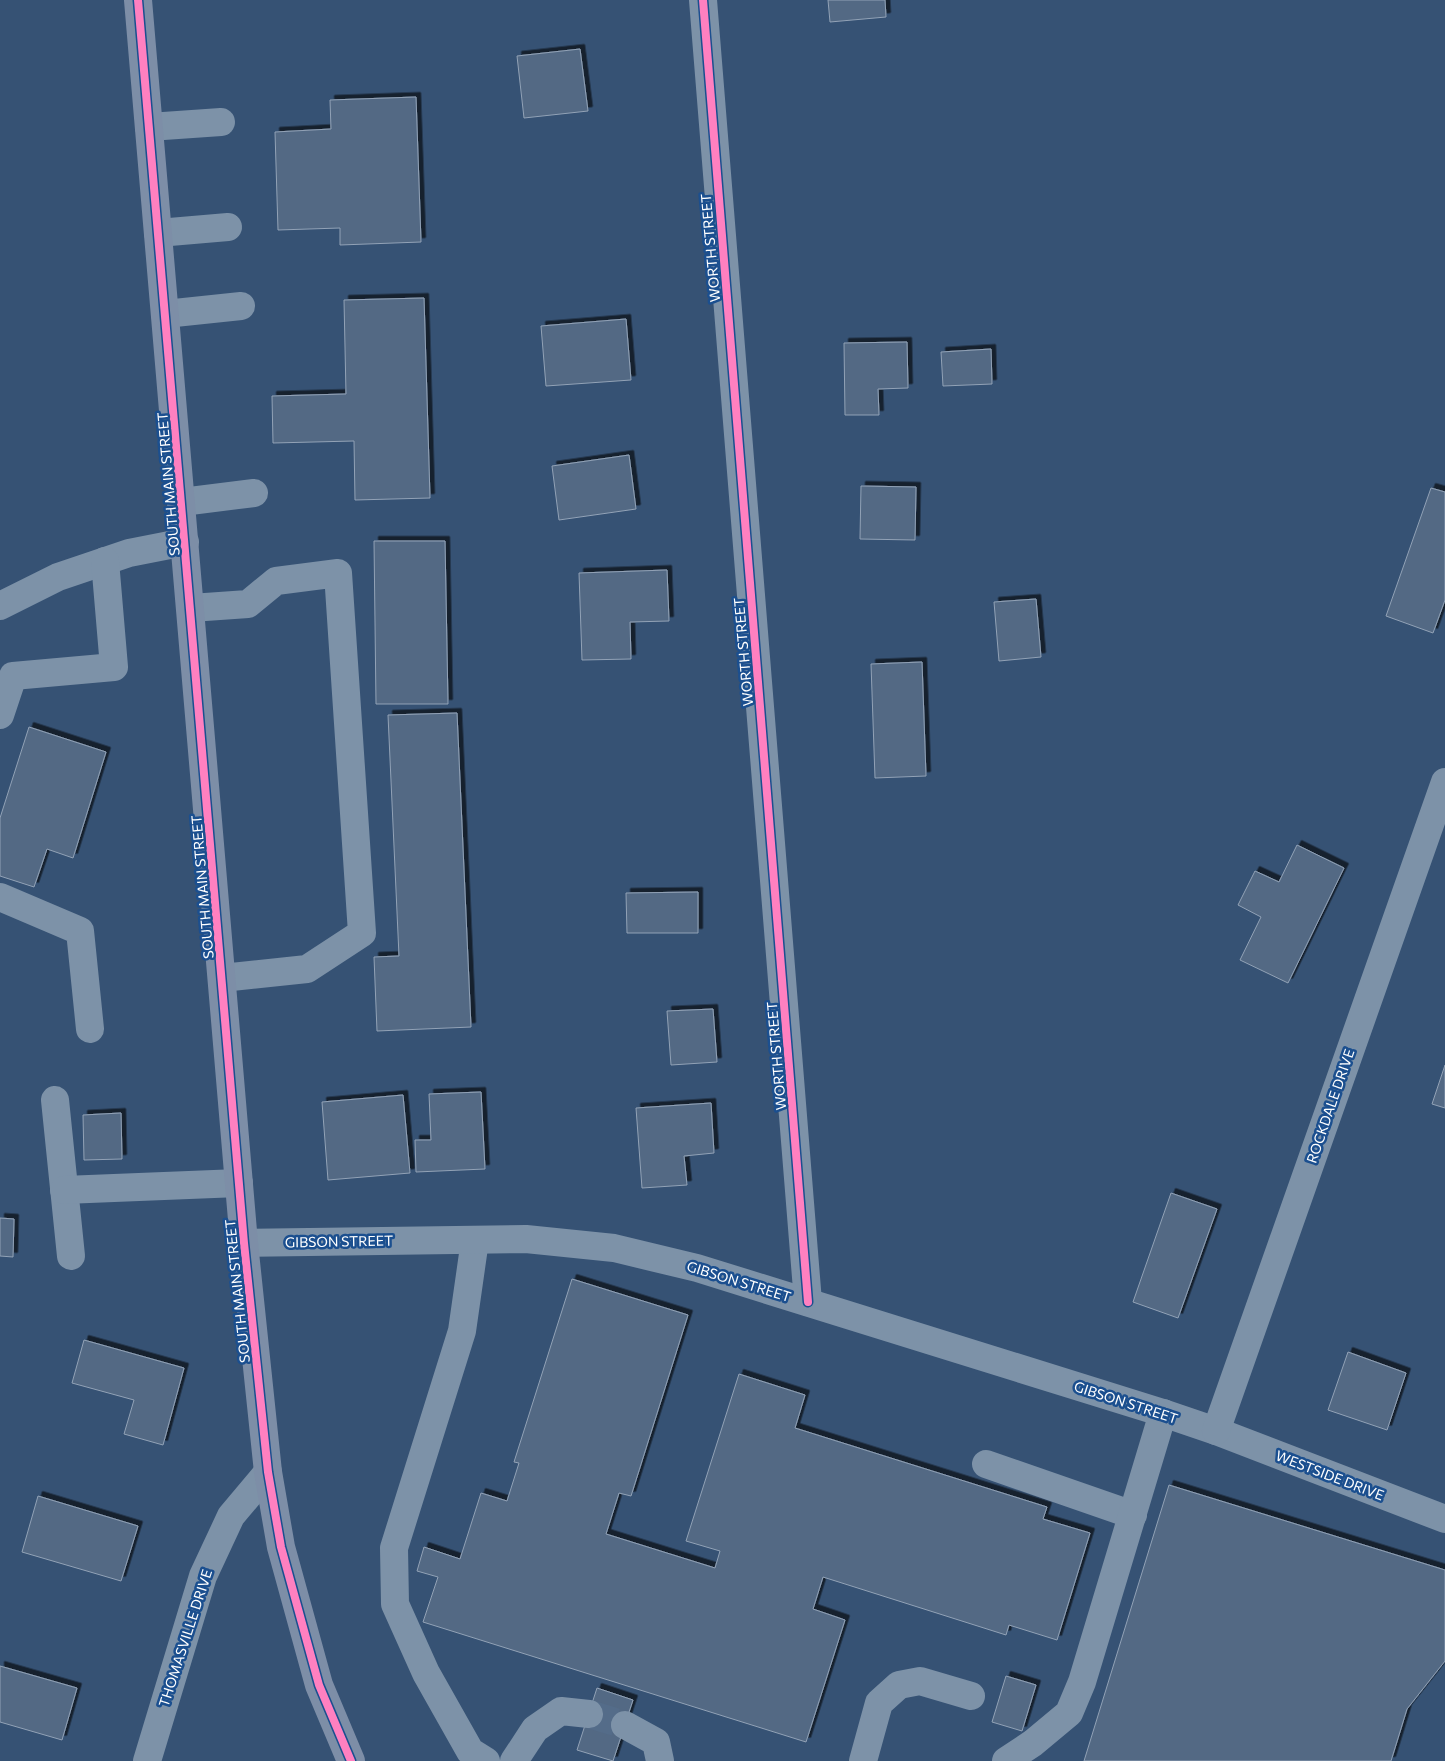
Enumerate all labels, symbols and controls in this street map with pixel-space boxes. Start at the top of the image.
street label: WORTH STREET [697,193,723,303]
street label: SOUTH MAIN STREET [153,411,183,557]
street label: WORTH STREET [730,597,756,707]
street label: SOUTH MAIN STREET [187,814,217,960]
street label: WORTH STREET [763,1001,789,1111]
street label: ROCKDALE DRIVE [1302,1047,1358,1165]
street label: SOUTH MAIN STREET [221,1218,253,1364]
street label: GIBSON STREET [285,1232,393,1250]
street label: GIBSON STREET [685,1257,793,1305]
street label: GIBSON STREET [1072,1377,1180,1427]
street label: WESTSIDE DRIVE [1273,1447,1387,1503]
street label: THOMASVILLE DRIVE [155,1567,215,1709]

